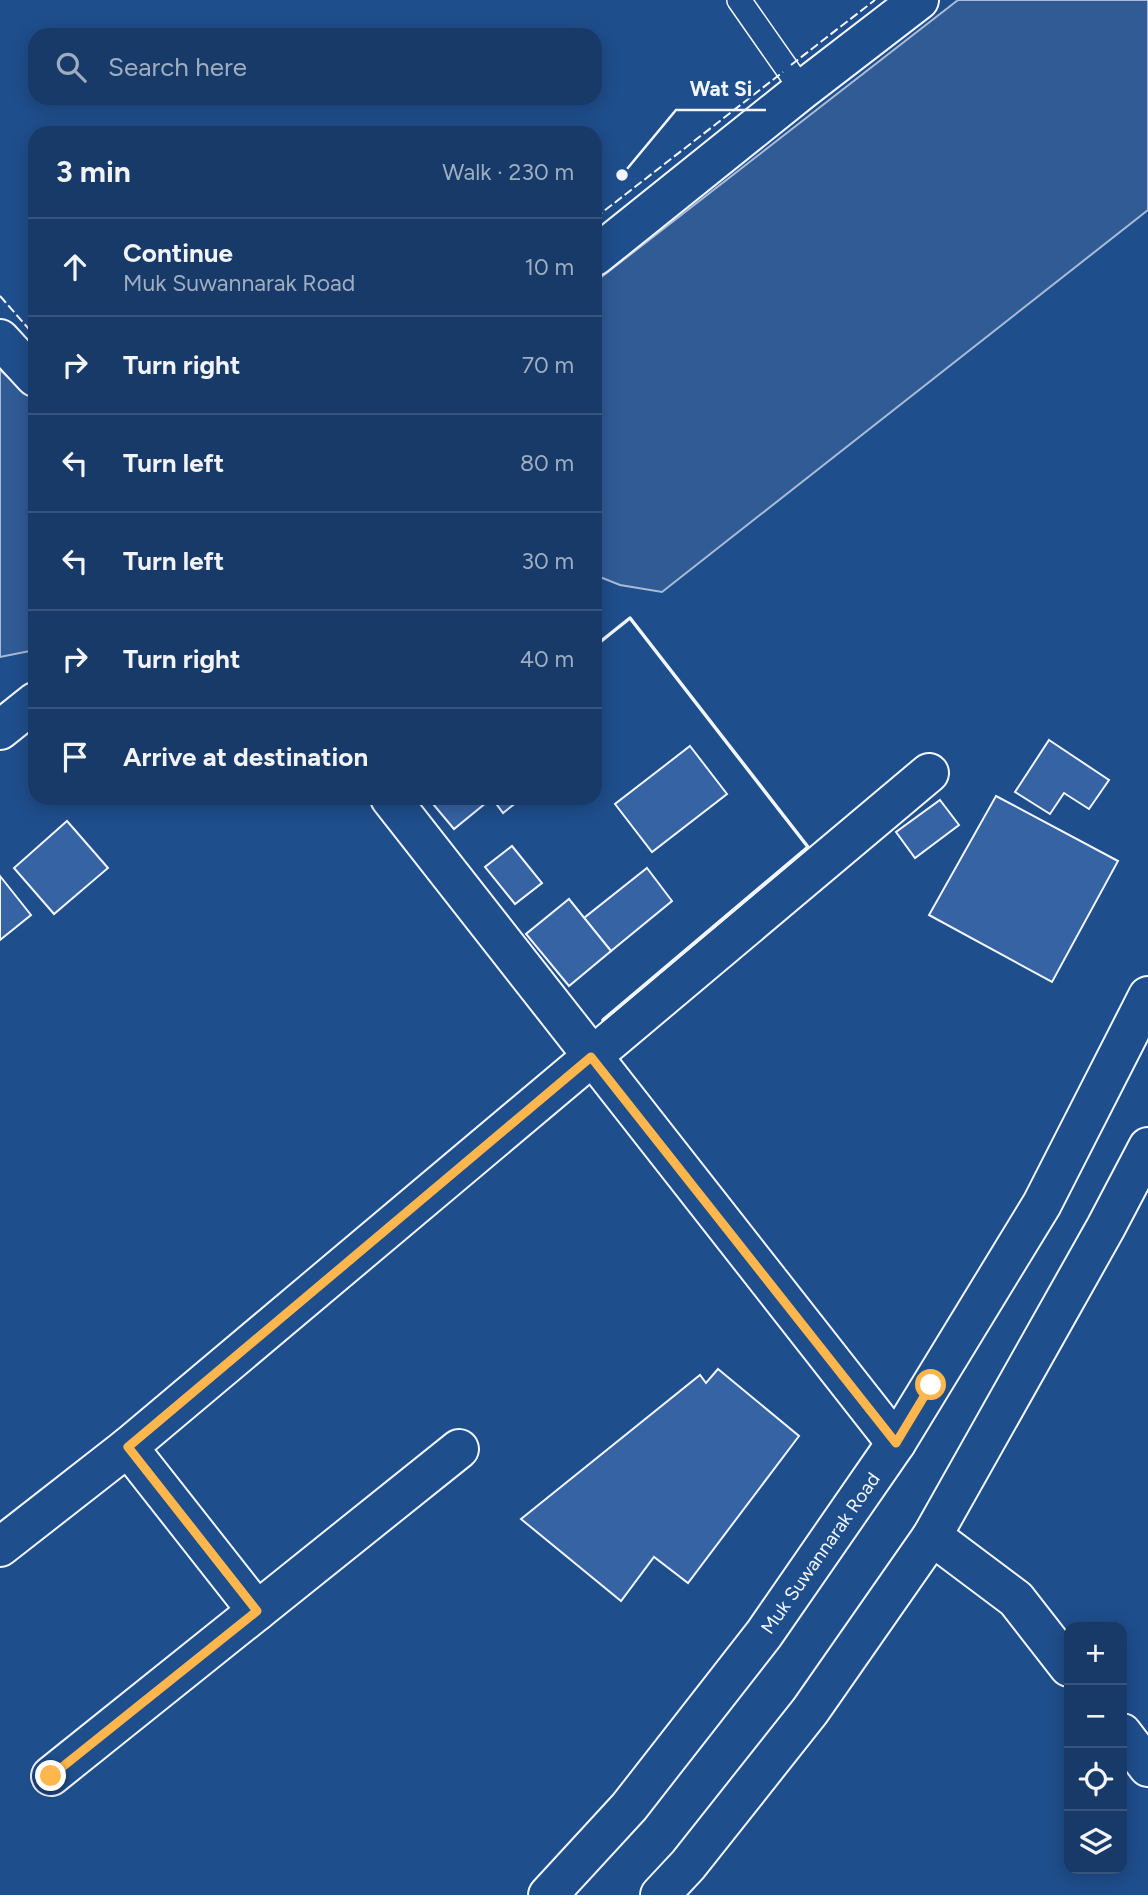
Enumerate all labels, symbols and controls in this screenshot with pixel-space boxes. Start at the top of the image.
search box [28,28,602,105]
icon: search [52,48,90,86]
text: Search here [108,51,247,83]
callout: Wat Si [676,68,766,110]
text: Wat Si [690,76,752,101]
text: 3 min [56,153,131,190]
text: Walk · 230 m [442,158,574,186]
text: Continue [123,237,233,269]
icon: ahead [56,248,94,286]
text: 10 m [525,253,574,281]
text: Muk Suwannarak Road [123,269,355,297]
icon: right [56,346,94,384]
text: Turn right [123,349,240,381]
text: 70 m [522,351,574,379]
icon: left [56,444,94,482]
text: Turn left [123,447,224,479]
text: 80 m [520,449,574,477]
icon: left [56,542,94,580]
text: Turn left [123,545,224,577]
text: 30 m [521,547,574,575]
icon: right [56,640,94,678]
text: Turn right [123,643,240,675]
text: 40 m [520,645,574,673]
icon: arrive [56,738,94,776]
text: Arrive at destination [123,741,368,773]
route start [915,1369,946,1400]
street label: Muk Suwannarak Road [756,1468,885,1638]
map controls [1064,1622,1127,1874]
button: + [1064,1622,1127,1685]
button: − [1064,1685,1127,1748]
button: locate [1064,1748,1127,1811]
route end [35,1760,66,1791]
button: layers [1064,1811,1127,1874]

